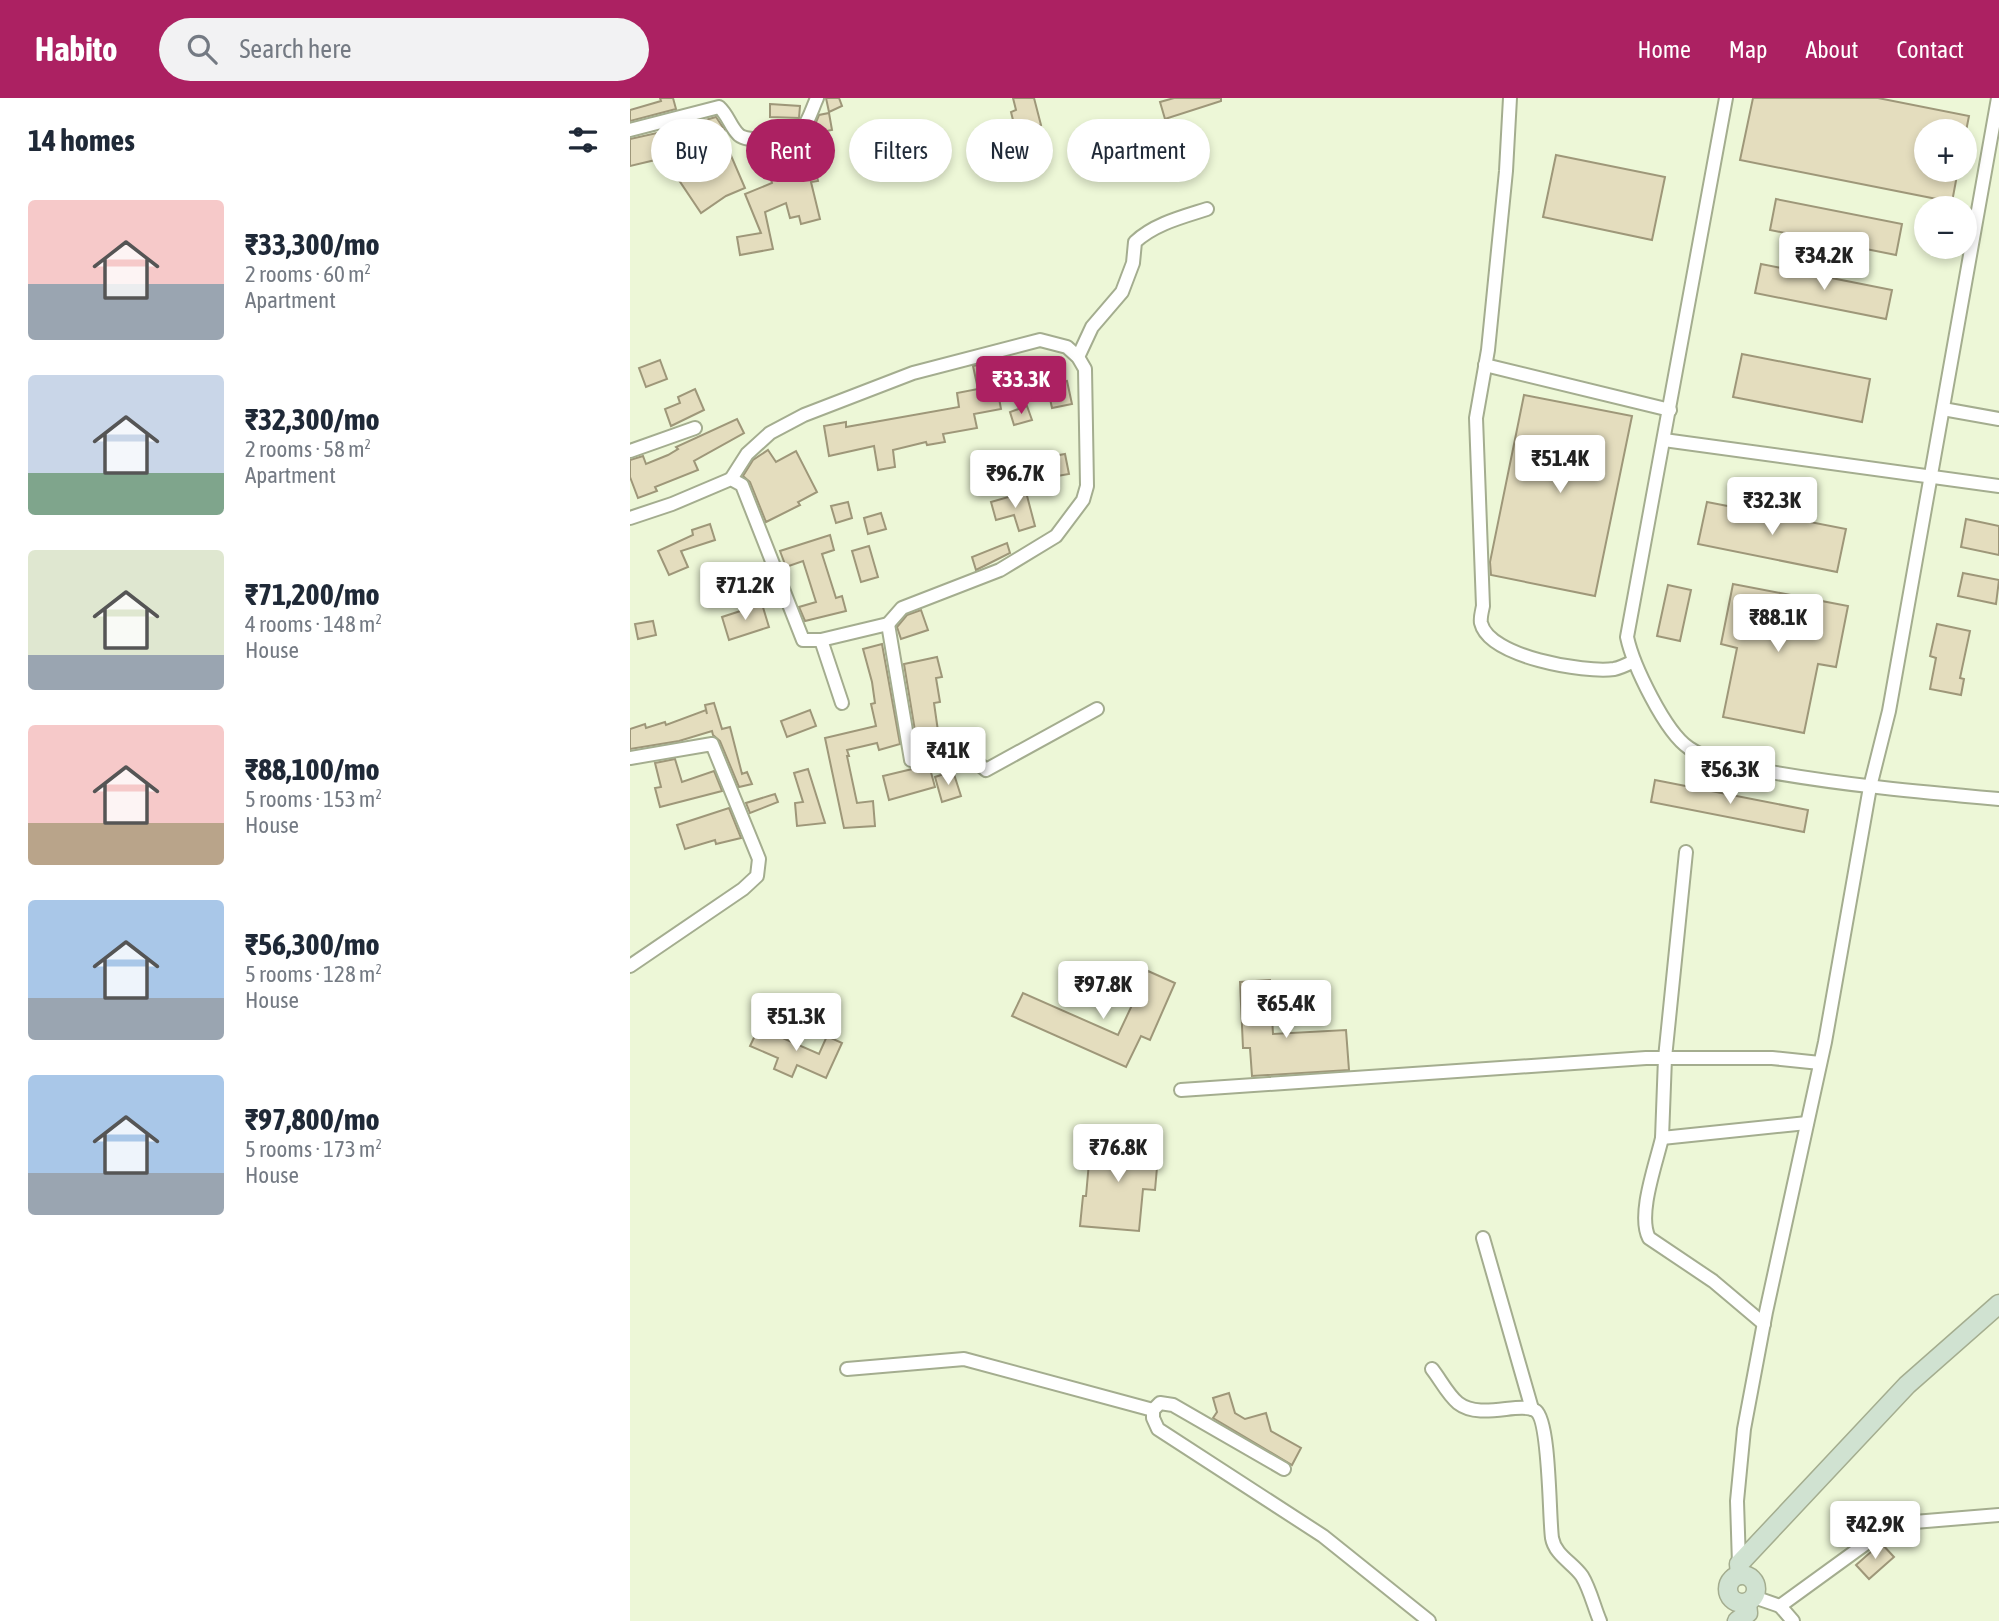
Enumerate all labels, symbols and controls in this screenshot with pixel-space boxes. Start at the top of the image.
search box [159,18,649,81]
text: Habito [35,30,117,68]
icon: search [183,30,221,68]
text: Search here [239,34,352,64]
text: Home [1637,36,1691,63]
text: Map [1729,36,1767,63]
text: About [1805,36,1858,63]
text: Contact [1896,36,1964,63]
chip: Buy [651,119,732,182]
chip: Rent [746,119,835,182]
chip: Filters [849,119,952,182]
chip: New [966,119,1053,182]
chip: Apartment [1067,119,1210,182]
map controls [1914,119,1977,259]
button: + [1914,119,1977,182]
icon: filters [564,121,602,159]
text: 14 homes [28,123,135,157]
button: − [1914,196,1977,259]
text: ₹33,300/mo [245,227,380,261]
icon: home [84,228,168,312]
pin: ₹34.2K [1767,232,1881,292]
text: ₹34.2K [1795,242,1853,268]
text: 2 rooms · 60 m² [245,261,371,287]
text: Apartment [245,287,336,313]
pin: ₹33.3K [964,356,1078,416]
text: ₹33.3K [992,366,1050,392]
text: ₹32,300/mo [245,402,380,436]
icon: home [84,403,168,487]
text: 2 rooms · 58 m² [245,436,371,462]
pin: ₹51.4K [1503,436,1617,495]
text: ₹51.4K [1531,445,1589,471]
pin: ₹96.7K [958,450,1072,510]
text: ₹96.7K [986,460,1044,486]
text: Apartment [245,462,336,488]
pin: ₹32.3K [1715,478,1829,537]
text: ₹32.3K [1743,487,1801,513]
pin: ₹71.2K [688,562,802,622]
text: ₹71.2K [716,572,774,598]
text: ₹71,200/mo [245,577,380,611]
icon: home [84,578,168,662]
pin: ₹88.1K [1721,594,1835,654]
text: ₹88.1K [1749,604,1807,630]
text: 4 rooms · 148 m² [245,611,382,637]
text: House [245,637,299,663]
pin: ₹41K [907,728,989,787]
text: ₹41K [927,737,969,763]
pin: ₹56.3K [1673,746,1787,806]
text: ₹88,100/mo [245,752,380,786]
icon: home [84,753,168,837]
text: ₹56.3K [1701,756,1759,782]
text: 5 rooms · 153 m² [245,786,382,812]
text: House [245,812,299,838]
text: ₹56,300/mo [245,927,380,961]
icon: home [84,928,168,1012]
text: 5 rooms · 128 m² [245,961,382,987]
pin: ₹97.8K [1046,962,1160,1021]
text: ₹97.8K [1074,971,1132,997]
pin: ₹65.4K [1229,981,1343,1040]
text: House [245,987,299,1013]
text: ₹65.4K [1257,990,1315,1016]
pin: ₹51.3K [739,993,853,1053]
text: ₹51.3K [767,1003,825,1029]
text: ₹97,800/mo [245,1102,380,1136]
icon: home [84,1103,168,1187]
pin: ₹76.8K [1061,1124,1175,1184]
text: ₹76.8K [1089,1134,1147,1160]
text: 5 rooms · 173 m² [245,1136,382,1162]
text: House [245,1162,299,1188]
pin: ₹42.9K [1818,1502,1932,1561]
text: ₹42.9K [1846,1511,1904,1537]

